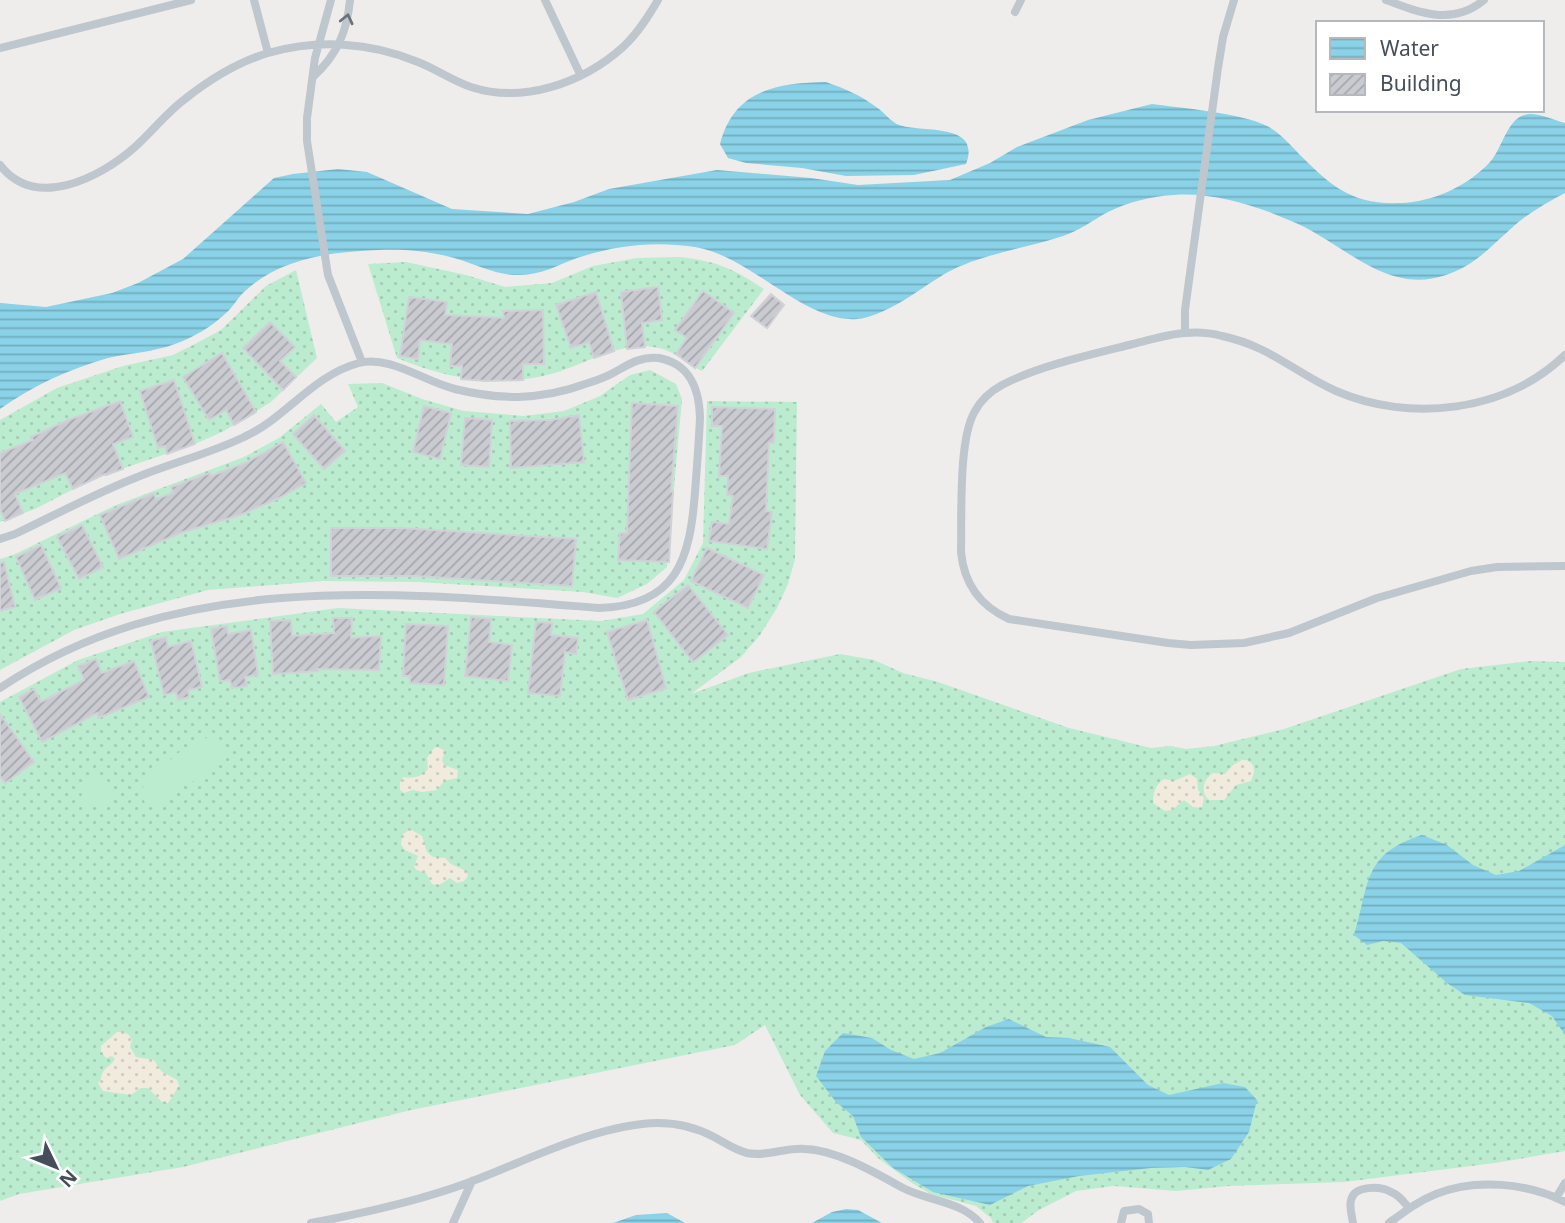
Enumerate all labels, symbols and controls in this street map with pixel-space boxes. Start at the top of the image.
one-way arrow [338,13,353,25]
legend [1316,21,1544,112]
text: Water [1380,34,1439,62]
text: Building [1380,69,1462,97]
north arrow [21,1132,91,1202]
text: N [54,1164,83,1193]

